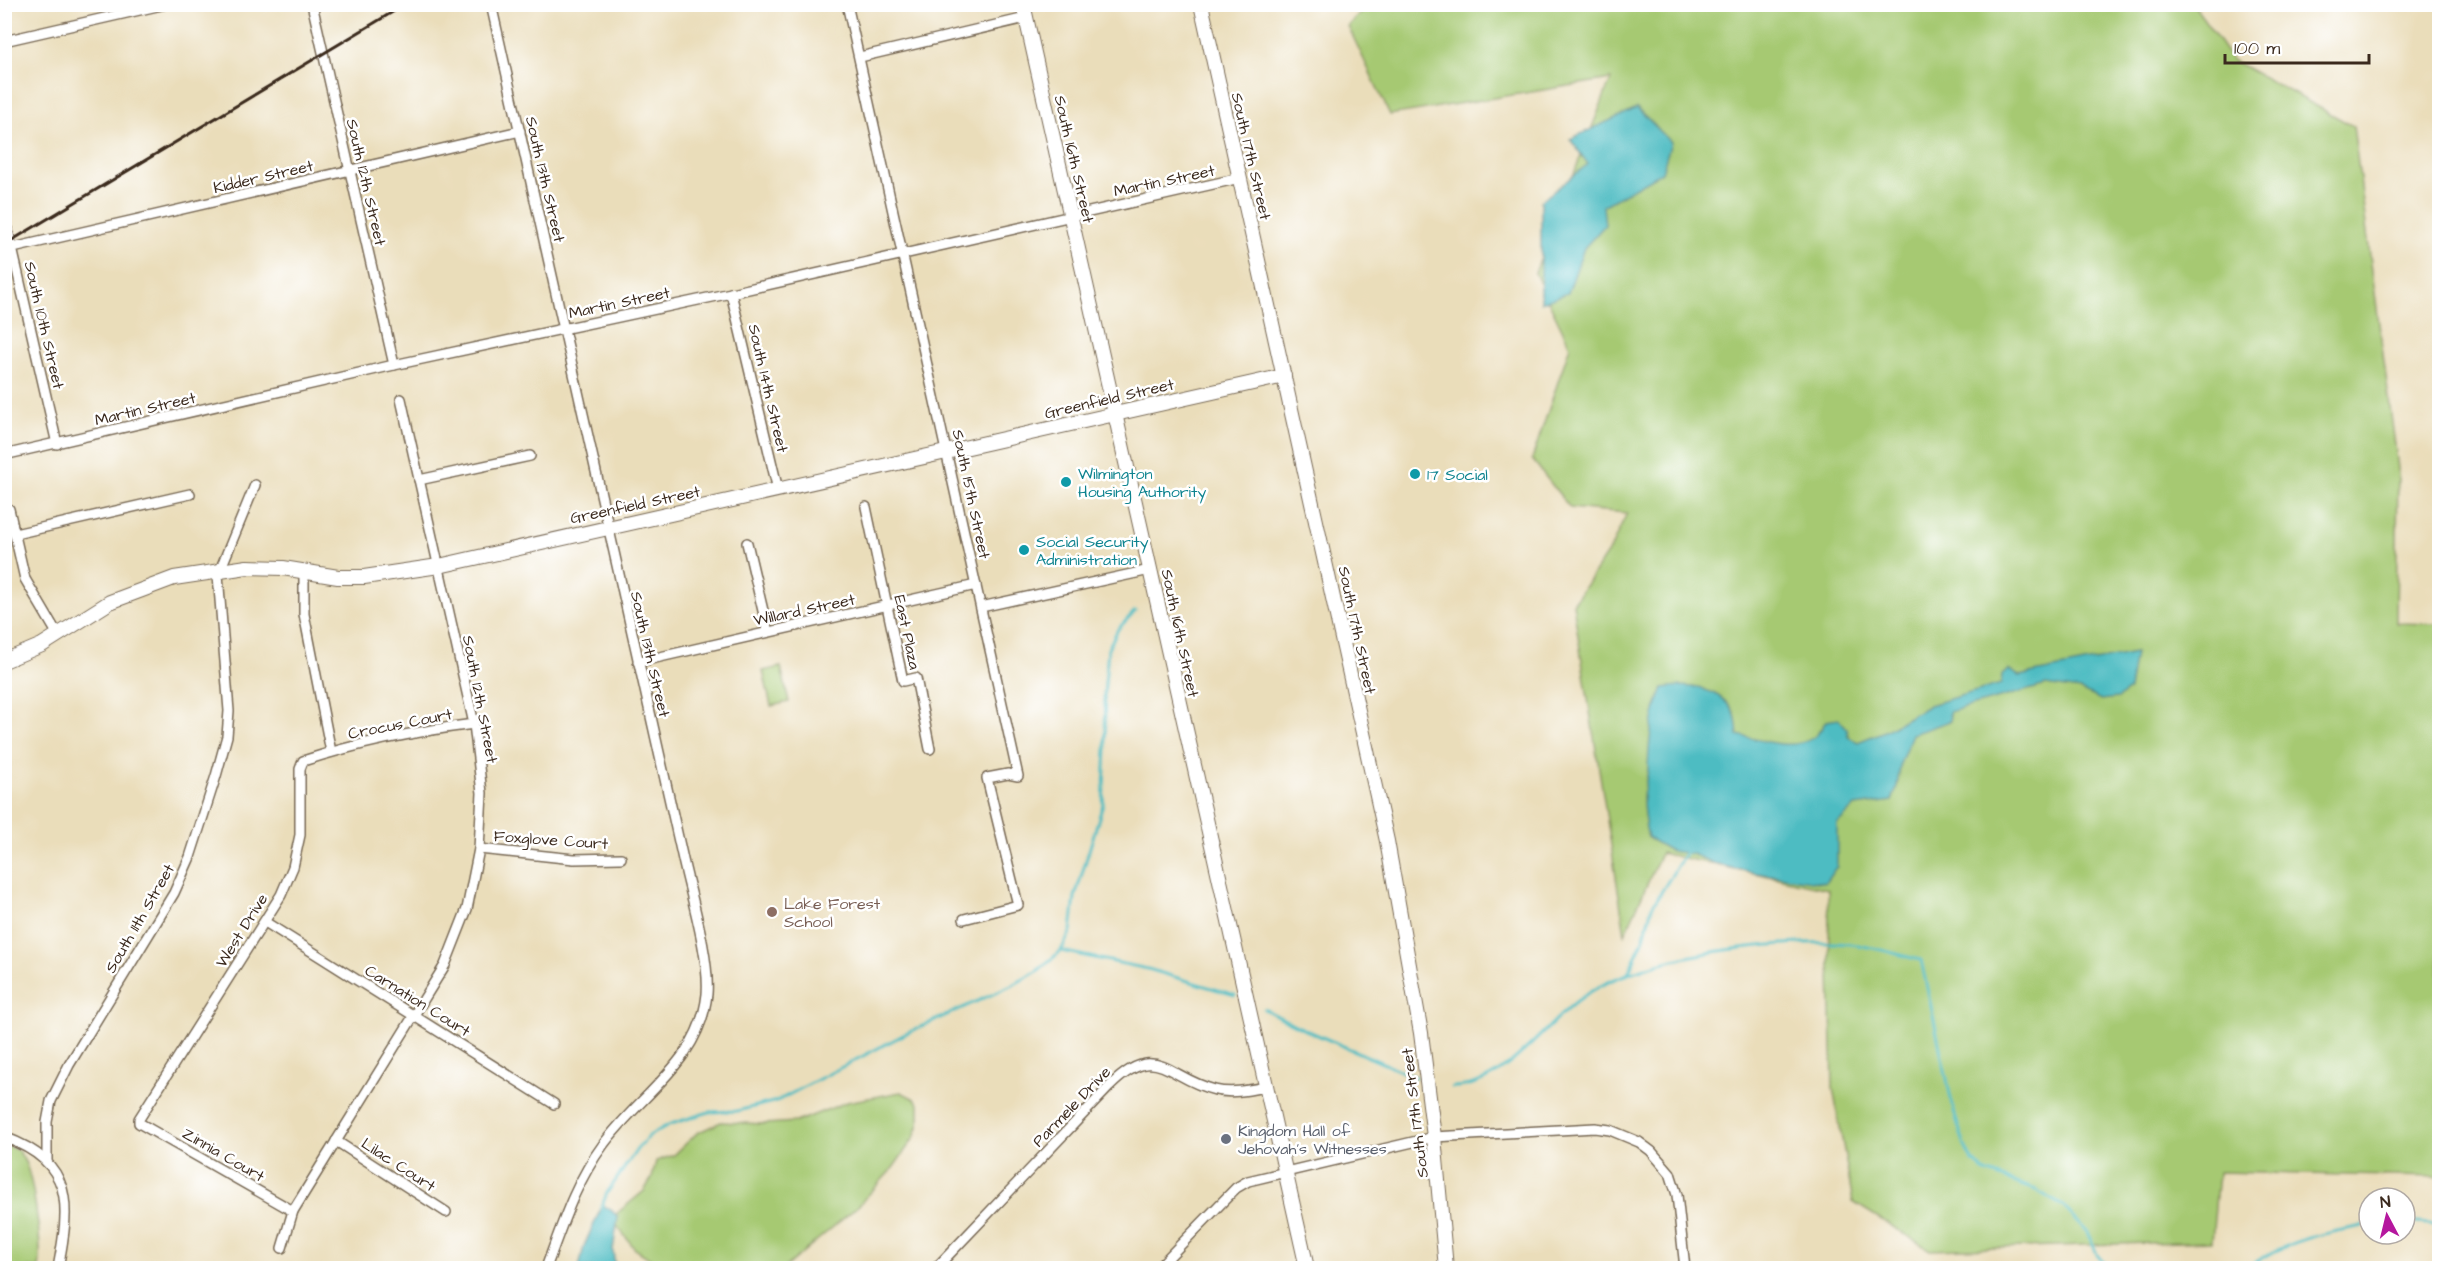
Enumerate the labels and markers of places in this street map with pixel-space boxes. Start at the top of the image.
place label: Wilmington Housing Authority [1078,463,1206,504]
place label: 17 Social [1427,464,1488,486]
marker: 17 Social [1408,467,1422,481]
marker: Wilmington Housing Authority [1059,475,1073,489]
place label: Social Security Administration [1036,531,1149,571]
marker: Social Security Administration [1017,543,1031,557]
place label: Lake Forest School [784,893,881,933]
marker: Lake Forest School [765,905,779,919]
place label: Kingdom Hall of Jehovah’s Witnesses [1238,1120,1387,1160]
marker: Kingdom Hall of Jehovah’s Witnesses [1219,1132,1233,1146]

